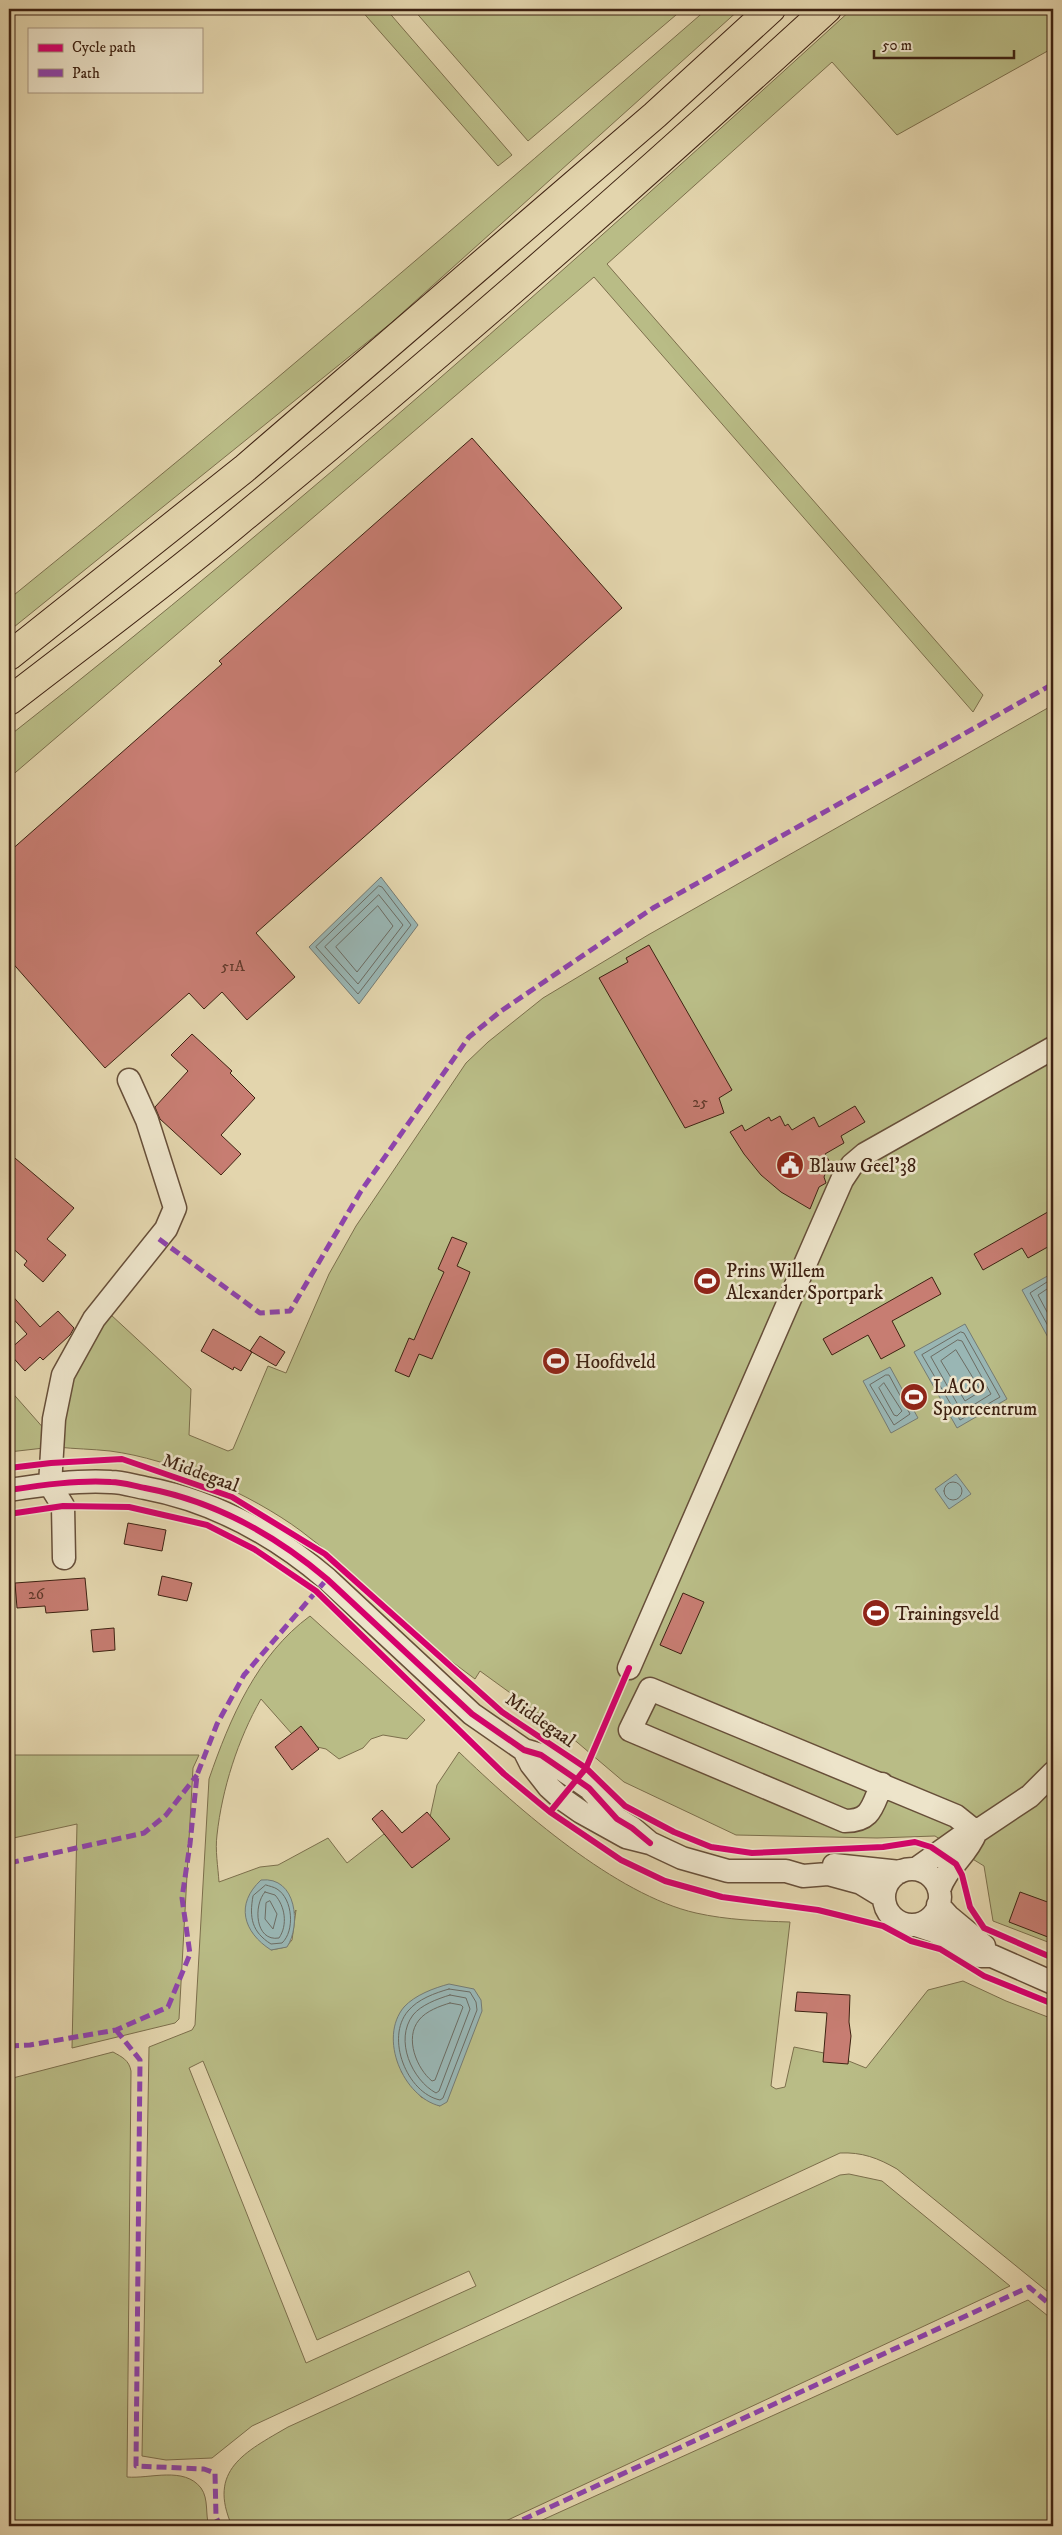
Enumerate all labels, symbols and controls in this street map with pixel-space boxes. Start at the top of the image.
legend [28,28,202,92]
scale bar [874,28,1014,60]
text: 50 m [882,36,912,55]
text: Cycle path [72,38,136,57]
text: Path [72,64,100,83]
house number: 51A [221,956,246,976]
house number: 25 [692,1092,708,1112]
public building icon: Blauw Geel'38 [775,1150,805,1180]
place label: Blauw Geel'38 [809,1155,916,1178]
place label: Prins Willem Alexander Sportpark [726,1260,884,1305]
sports icon: Prins Willem Alexander Sportpark [692,1266,722,1296]
sports icon: Hoofdveld [541,1346,571,1376]
place label: Hoofdveld [575,1351,656,1374]
place label: LACO Sportcentrum [933,1376,1037,1421]
sports icon: LACO Sportcentrum [899,1382,929,1412]
street label: Middegaal [159,1449,242,1498]
house number: 26 [28,1584,45,1604]
sports icon: Trainingsveld [861,1598,891,1628]
place label: Trainingsveld [895,1603,1000,1626]
street label: Middegaal [501,1688,580,1753]

